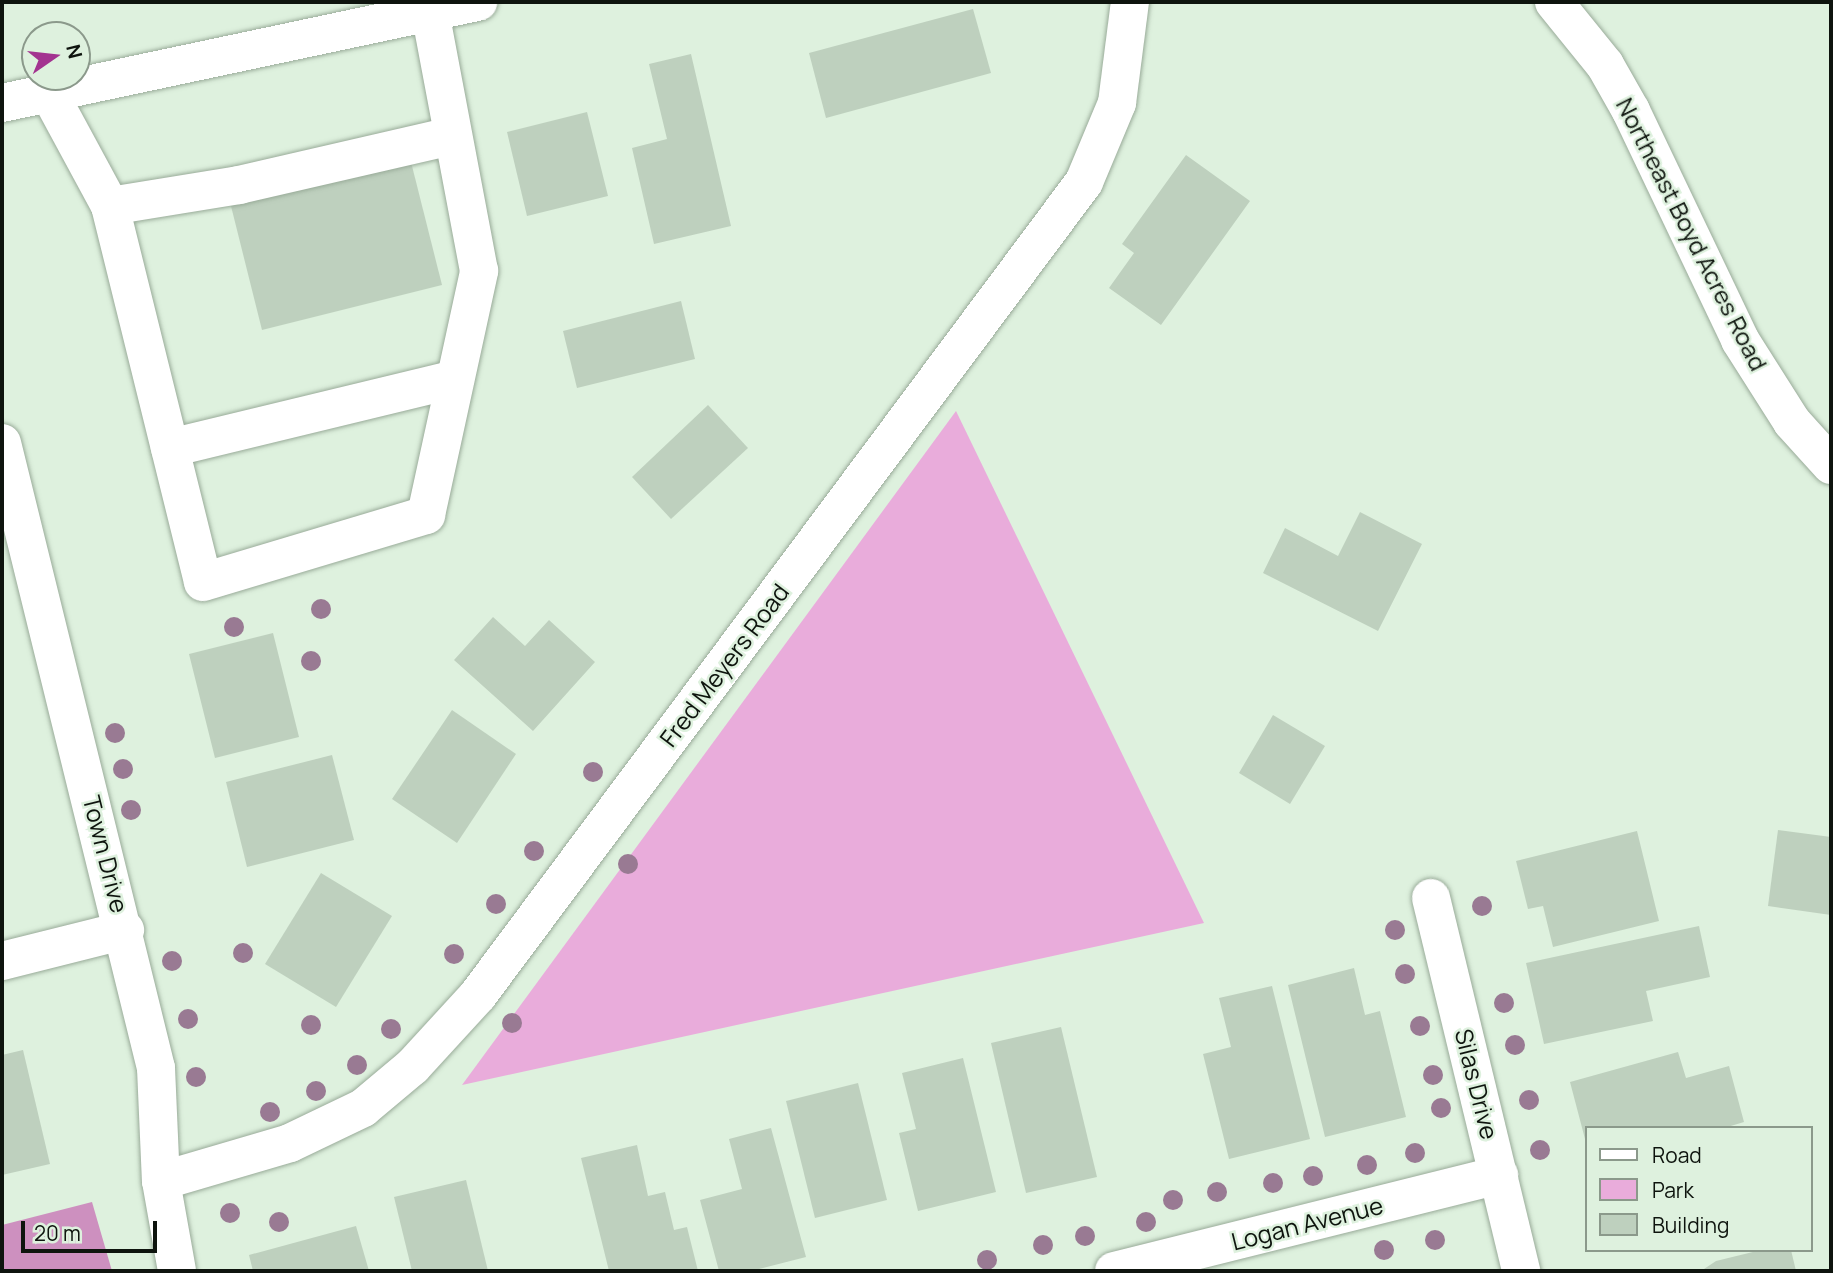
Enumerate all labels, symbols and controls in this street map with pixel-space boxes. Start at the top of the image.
north arrow [21,21,91,91]
text: N [60,42,89,61]
street label: Northeast Boyd Acres Road [1611,93,1773,375]
street label: Fred Meyers Road [653,578,795,752]
street label: Town Drive [78,792,134,916]
street label: Silas Drive [1449,1026,1505,1142]
legend [1584,1126,1812,1252]
text: Road [1652,1141,1702,1169]
text: Park [1652,1176,1694,1204]
street label: Logan Avenue [1228,1190,1386,1256]
scale bar [24,1206,161,1250]
text: Building [1652,1211,1729,1239]
text: 20 m [34,1219,81,1247]

